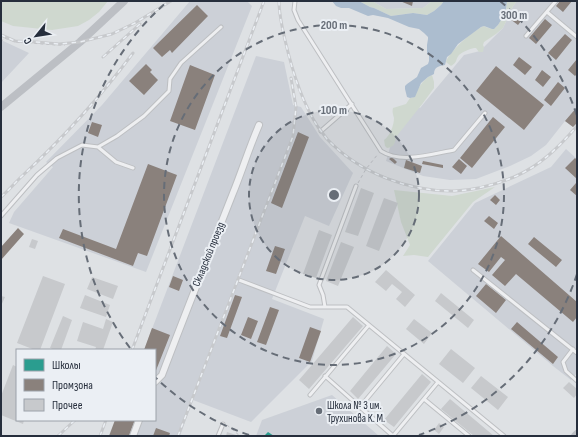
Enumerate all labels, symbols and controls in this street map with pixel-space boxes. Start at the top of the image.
text: 300 m [501,8,527,23]
north arrow [16,16,56,56]
text: 200 m [321,18,347,33]
text: С [21,35,35,46]
text: 100 m [321,103,347,118]
centre of rings [327,188,341,202]
street label: Складской проезд [190,220,227,288]
legend [16,349,156,421]
text: Школы [52,358,81,373]
text: Промзона [52,378,93,393]
text: Прочее [52,398,83,413]
place label: Школа № 3 им. Трухинова К. М. [327,399,385,425]
marker: Школа № 3 им. Трухинова К. М. [314,406,324,416]

